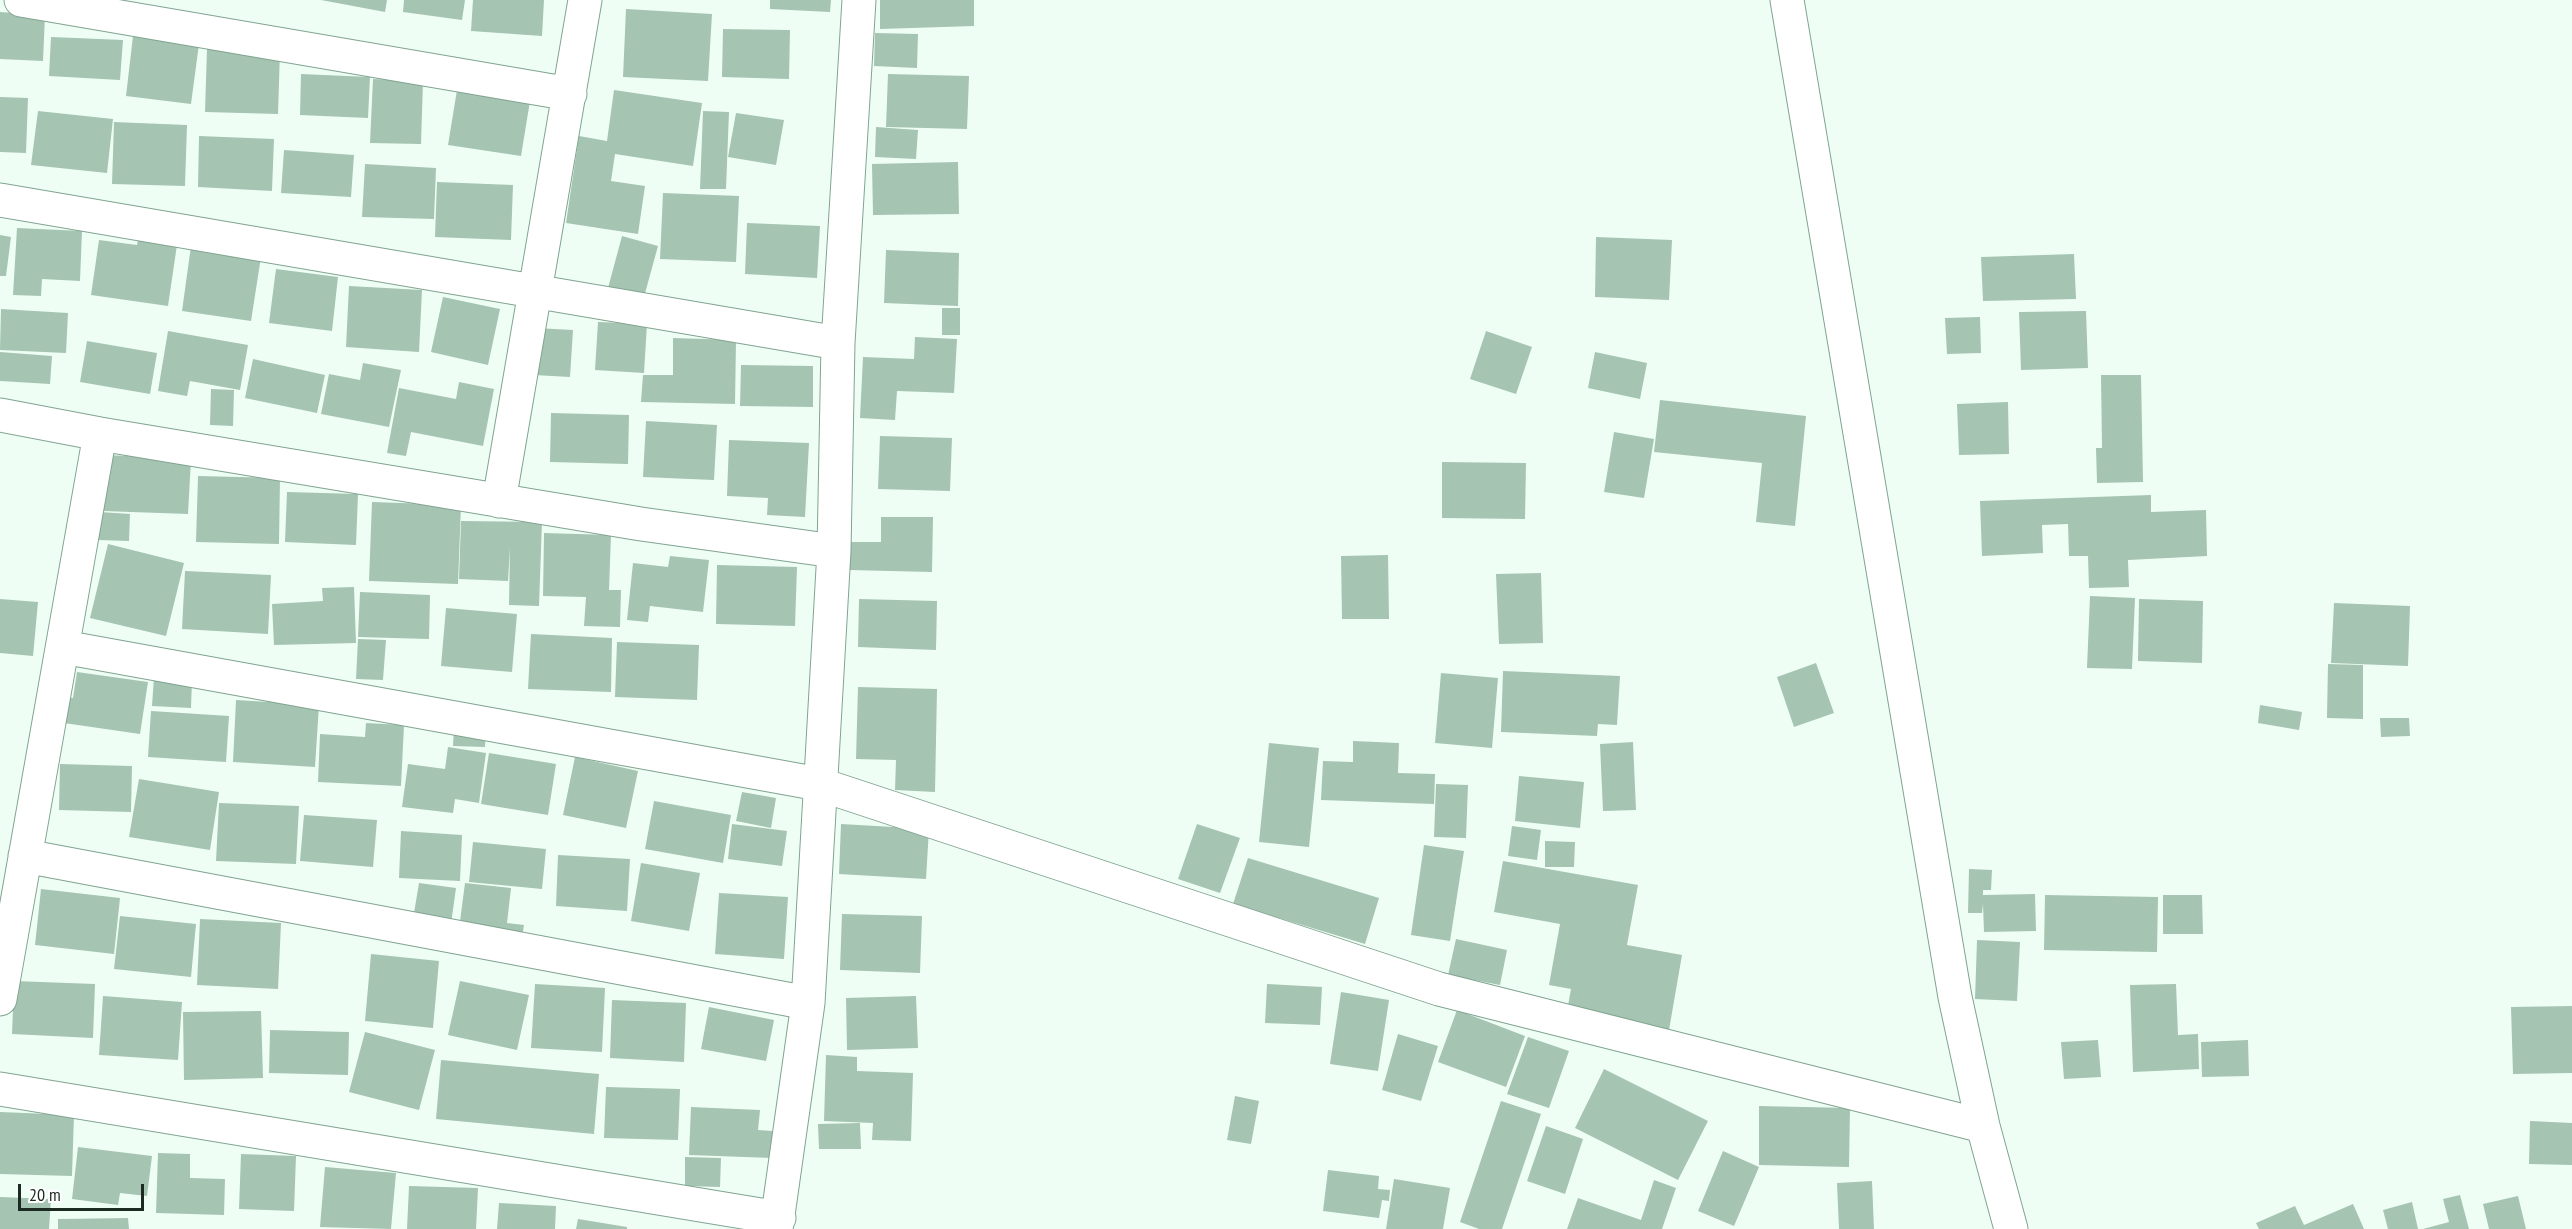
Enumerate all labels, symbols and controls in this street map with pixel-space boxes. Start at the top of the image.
scale bar [21,1172,147,1210]
text: 20 m [29,1183,61,1206]

